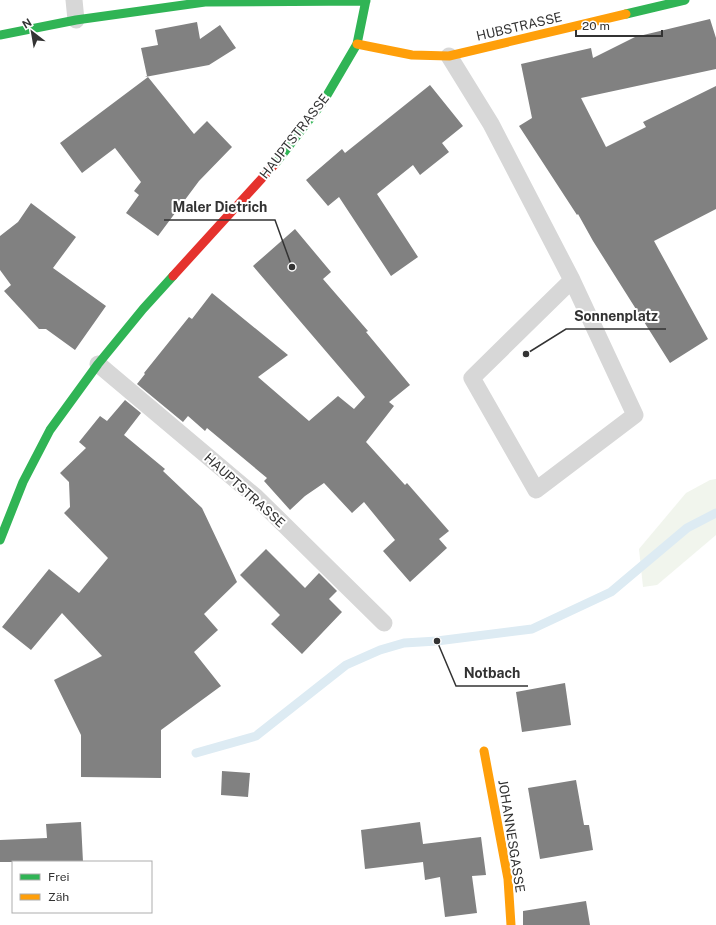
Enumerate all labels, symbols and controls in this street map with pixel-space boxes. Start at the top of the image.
street label: HUBSTRASSE [475,9,563,44]
north arrow [12,12,52,52]
scale bar [576,12,662,38]
text: N [20,16,34,31]
text: 20 m [582,19,610,33]
street label: HAUPTSTRASSE [257,91,332,182]
callout: Maler Dietrich [164,194,275,220]
text: Maler Dietrich [173,199,267,215]
callout: Sonnenplatz [566,303,666,329]
text: Sonnenplatz [574,308,658,324]
street label: HAUPTSTRASSE [201,450,288,531]
callout: Notbach [456,660,528,686]
text: Notbach [464,665,520,681]
street label: JOHANNESGASSE [495,779,528,894]
legend [12,861,152,913]
text: Frei [48,870,70,884]
text: Zäh [48,890,69,904]

